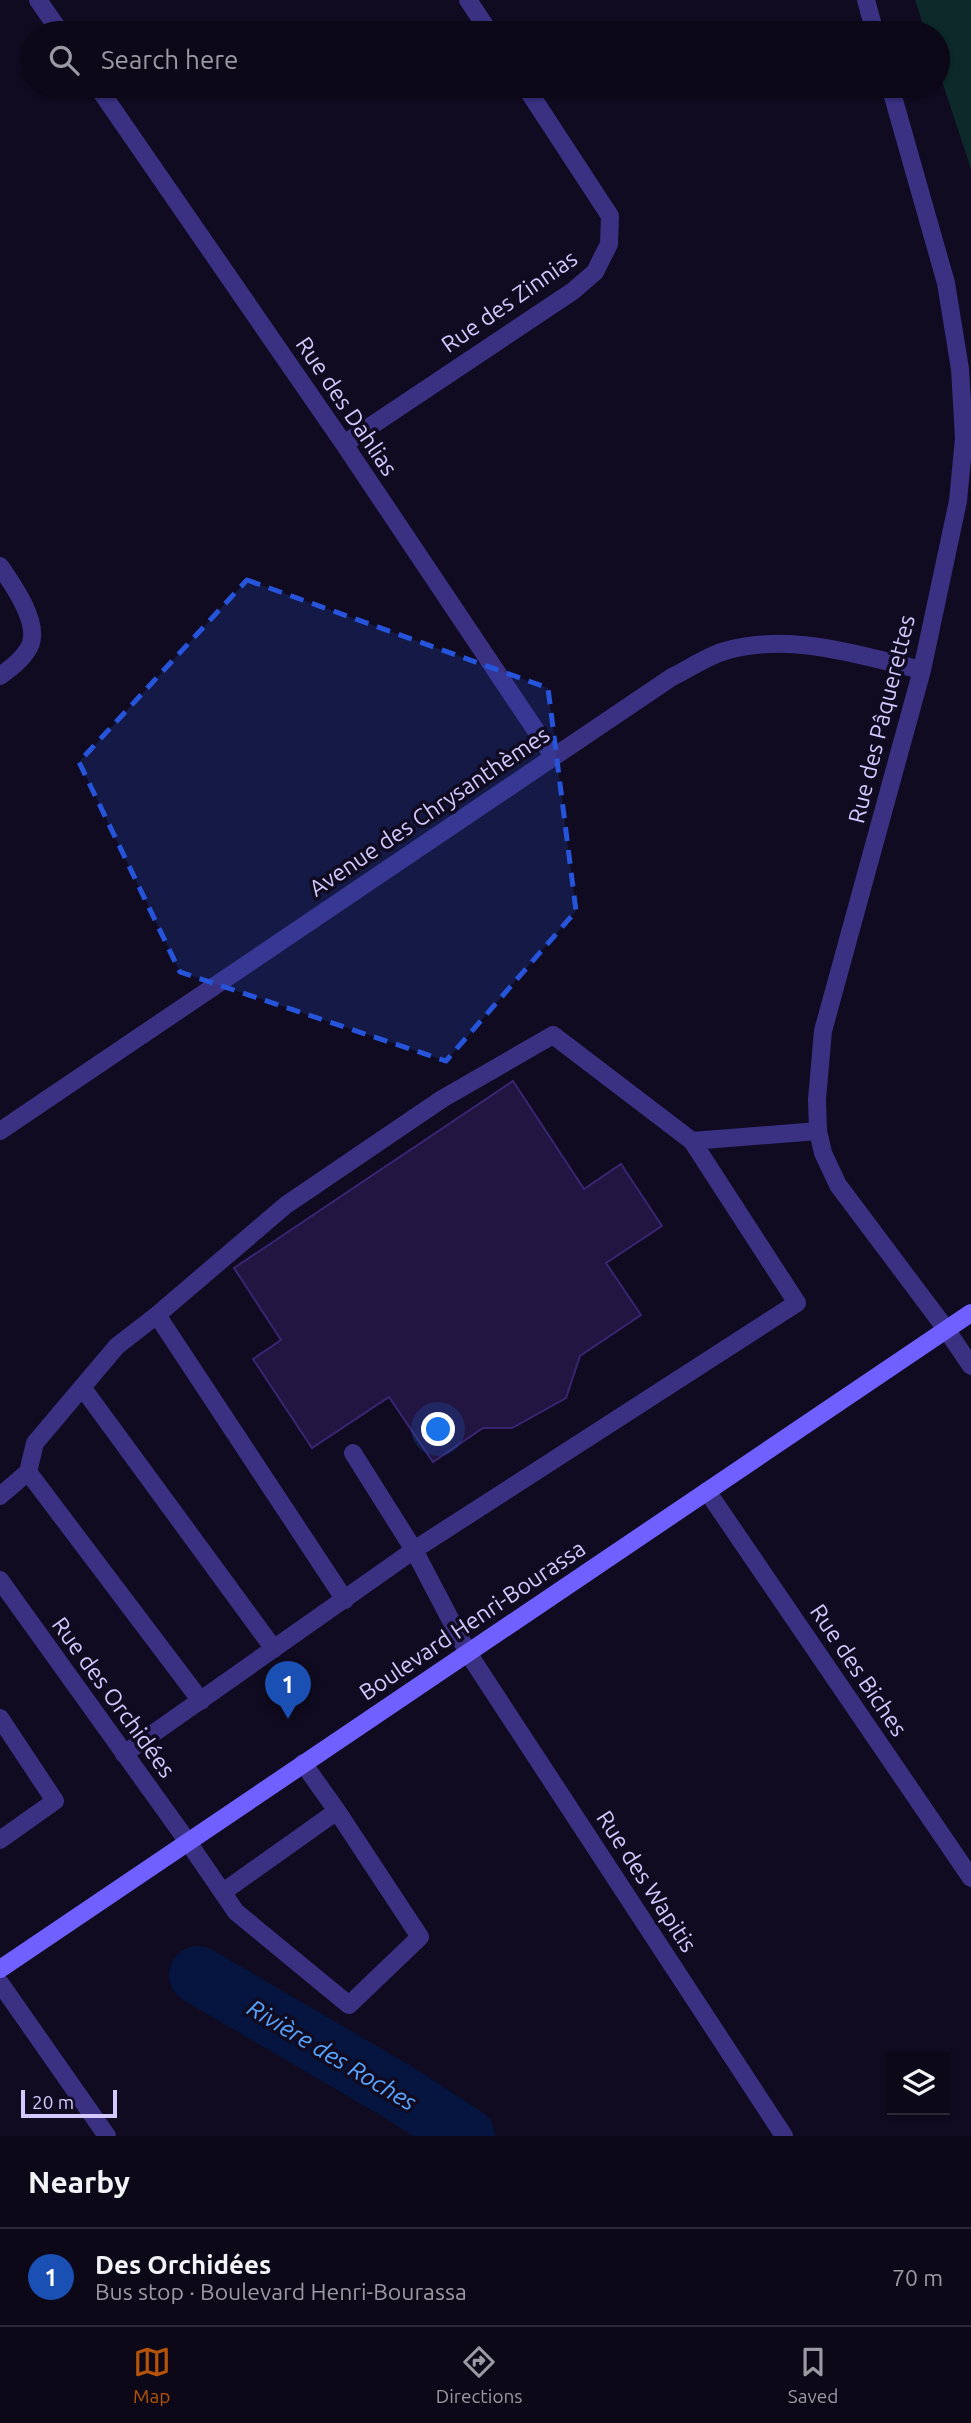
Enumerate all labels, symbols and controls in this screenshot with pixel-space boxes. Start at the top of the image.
search box [21,21,950,98]
icon: search [45,41,83,79]
text: Search here [101,45,238,74]
street label: Rue des Zinnias [437,245,581,357]
street label: Rue des Dahlias [291,332,403,480]
street label: Rue des Pâquerettes [843,612,919,826]
street label: Avenue des Chrysanthèmes [304,721,554,901]
your location [421,1412,455,1446]
street label: Boulevard Henri-Bourassa [354,1535,590,1705]
street label: Rue des Biches [806,1599,912,1741]
street label: Rue des Orchidées [48,1612,180,1782]
pin: 1 [265,1661,311,1719]
street label: Rue des Wapitis [592,1806,702,1956]
water label: Rivière des Roches [243,1994,421,2116]
map controls [887,2052,950,2115]
button: layers [887,2052,950,2115]
scale bar [21,2087,117,2119]
text: 20 m [32,2091,74,2113]
text: Nearby [28,2165,130,2199]
text: Des Orchidées [95,2250,271,2279]
text: 1 [45,2265,57,2290]
text: 70 m [892,2265,943,2290]
text: Bus stop · Boulevard Henri-Bourassa [95,2279,467,2304]
tab: Map [133,2343,171,2407]
tab: Directions [436,2343,523,2407]
tab: Saved [788,2343,838,2407]

